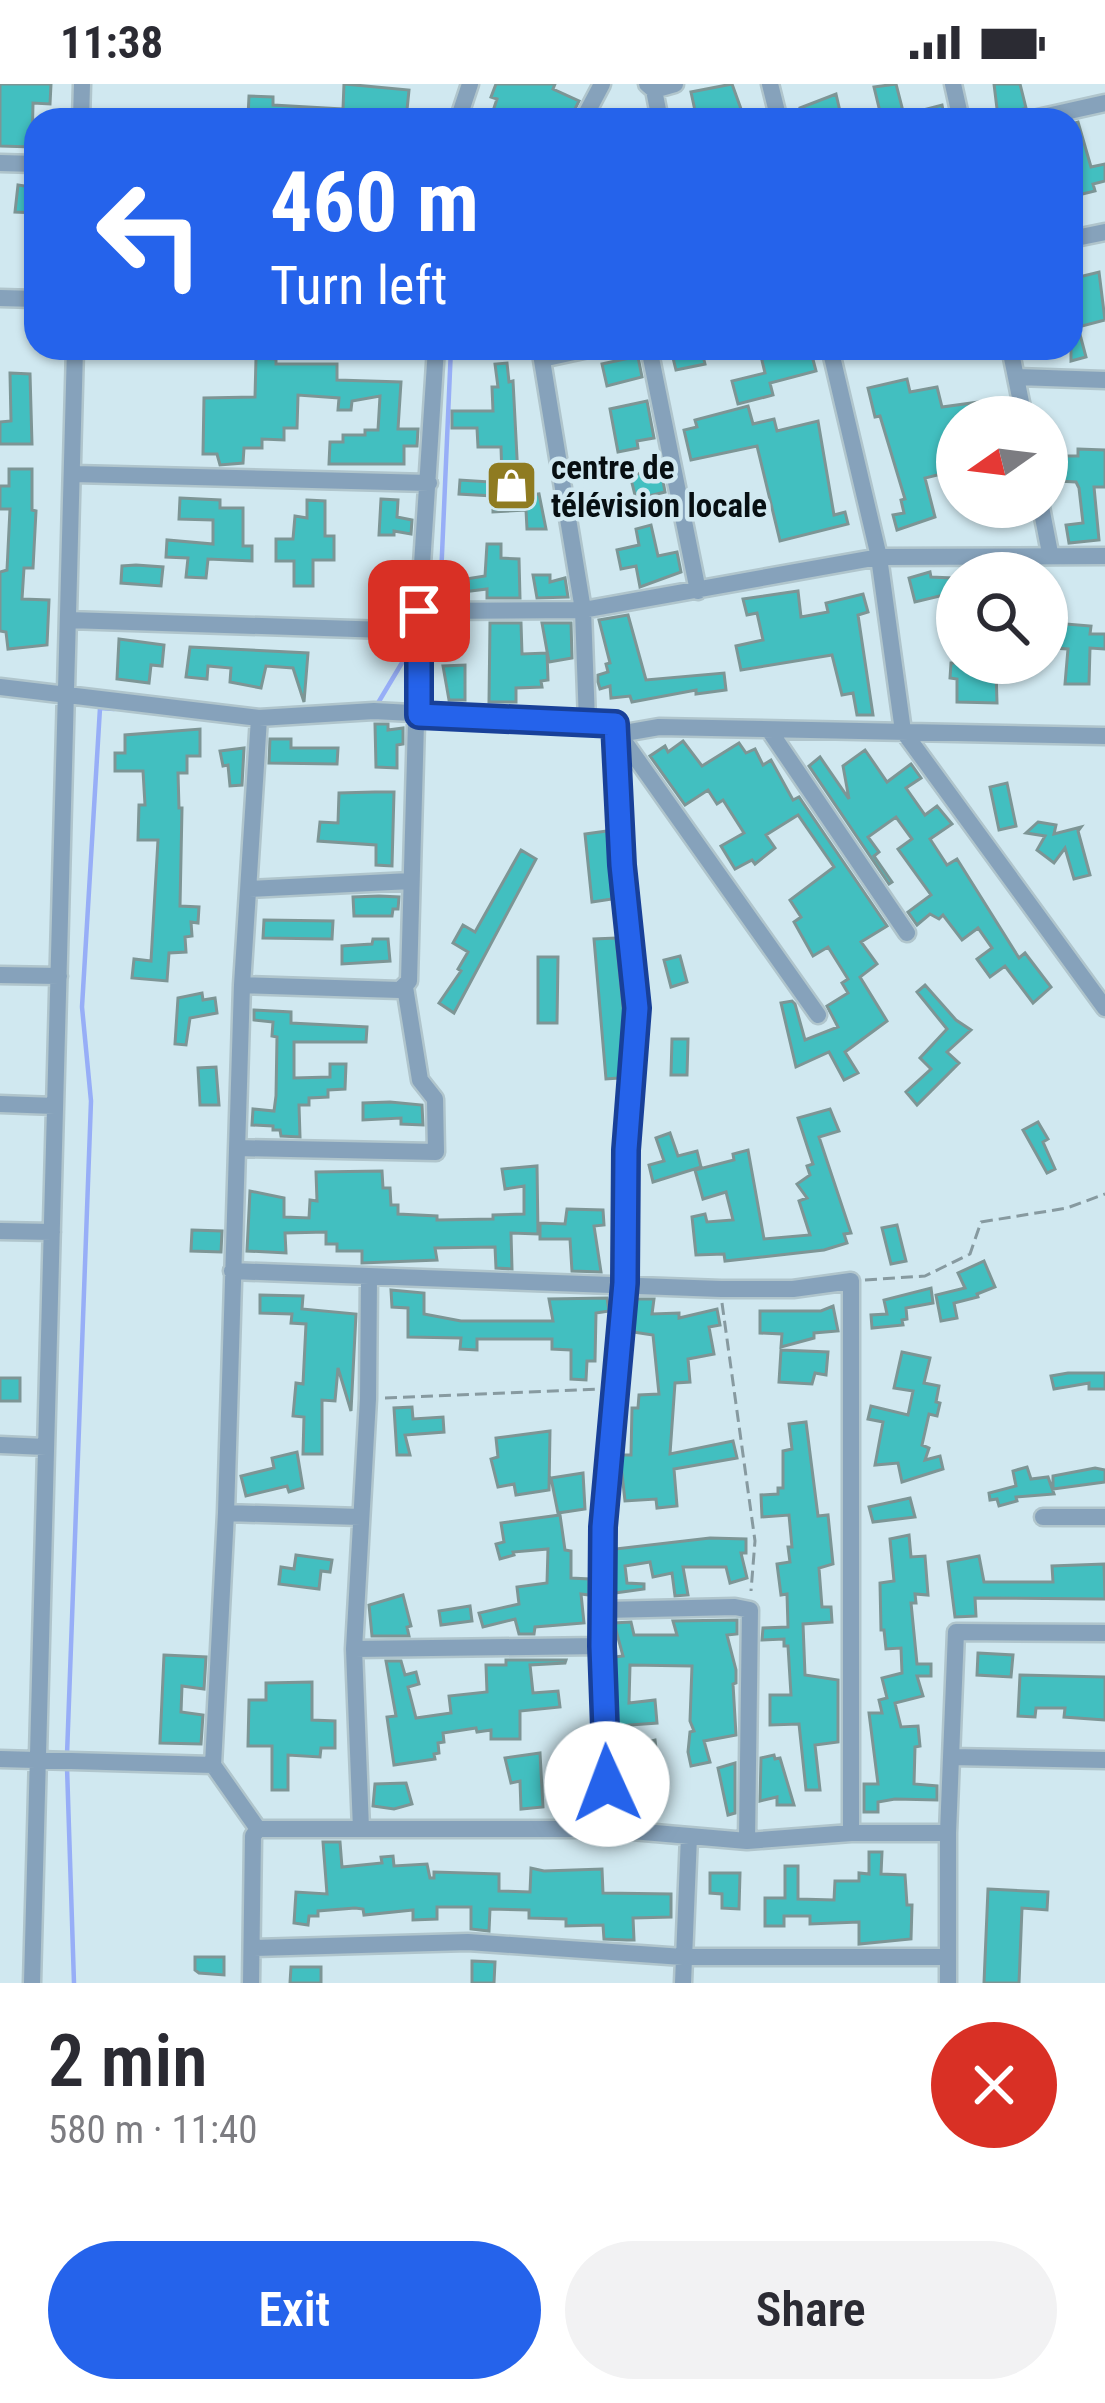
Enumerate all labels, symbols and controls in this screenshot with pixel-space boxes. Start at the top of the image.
text: 11:38 [60,16,163,69]
text: 460 m [270,153,479,252]
icon: left [72,156,228,312]
text: Turn left [270,254,447,317]
north arrow [936,396,1068,528]
map controls [936,396,1068,684]
place label: centre de télévision locale [551,448,767,525]
shop icon: centre de télévision locale [484,458,540,514]
button: search [936,552,1068,684]
pin [368,560,470,662]
icon: arrive [386,578,452,644]
position arrow [544,1721,670,1847]
text: 2 min [48,2019,207,2104]
button: close [931,2022,1057,2148]
text: 580 m · 11:40 [48,2107,258,2153]
button: Exit [48,2241,541,2379]
button: Share [565,2241,1057,2379]

